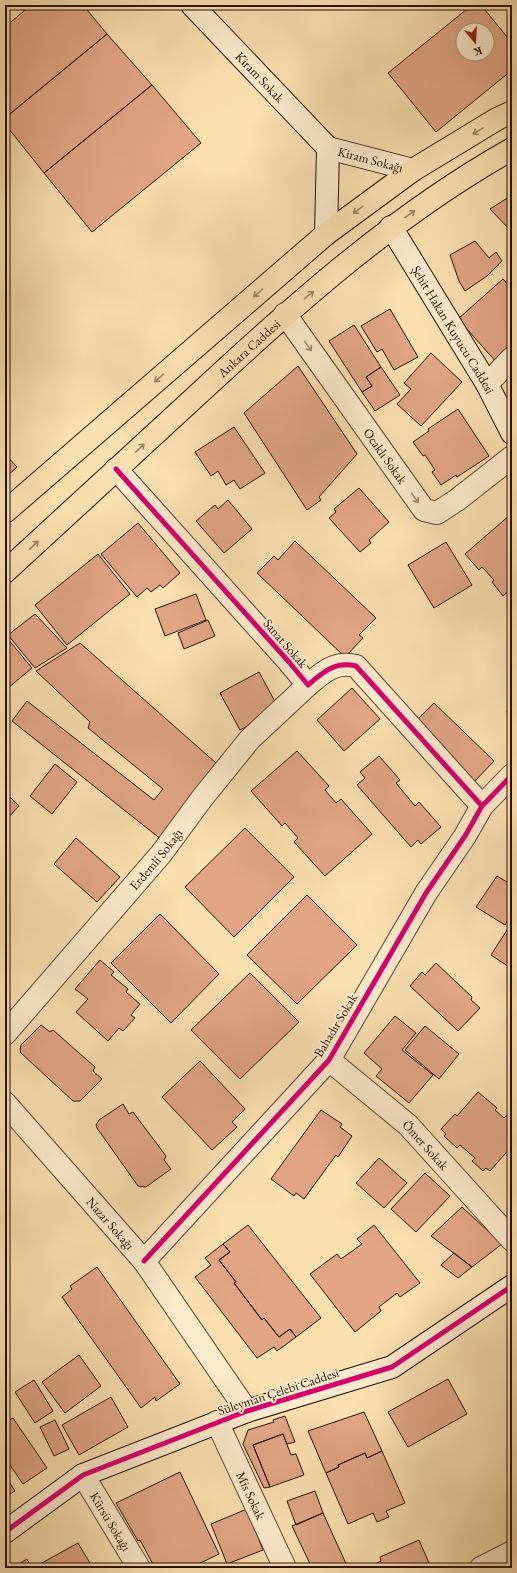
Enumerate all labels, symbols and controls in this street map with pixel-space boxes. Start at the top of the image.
north arrow [455,22,495,62]
text: K [471,44,484,60]
street label: Kiram Sokak [232,48,289,107]
one-way arrow [472,128,484,136]
street label: Kiram Sokağı [336,143,405,176]
one-way arrow [352,206,363,214]
one-way arrow [405,210,416,218]
street label: Şehit Hakan Kuyucu Caddesi [407,262,499,397]
one-way arrow [252,289,263,298]
one-way arrow [303,290,314,299]
street label: Ankara Caddesi [213,315,284,382]
one-way arrow [304,340,312,351]
one-way arrow [154,374,165,383]
street label: Ocaklı Sokak [360,425,411,488]
one-way arrow [134,444,144,453]
one-way arrow [411,492,419,503]
one-way arrow [29,541,39,550]
street label: Sanat Sokak [260,615,312,672]
street label: Erdemli Sokağı [126,825,186,894]
street label: Bahadır Sokak [310,990,361,1060]
street label: Ömer Sokak [399,1117,453,1174]
street label: Nazar Sokağı [83,1194,138,1253]
street label: Süleyman Çelebi Caddesi [215,1364,341,1419]
street label: Mis Sokak [232,1469,270,1523]
street label: Kürsü Sokağı [86,1489,135,1554]

